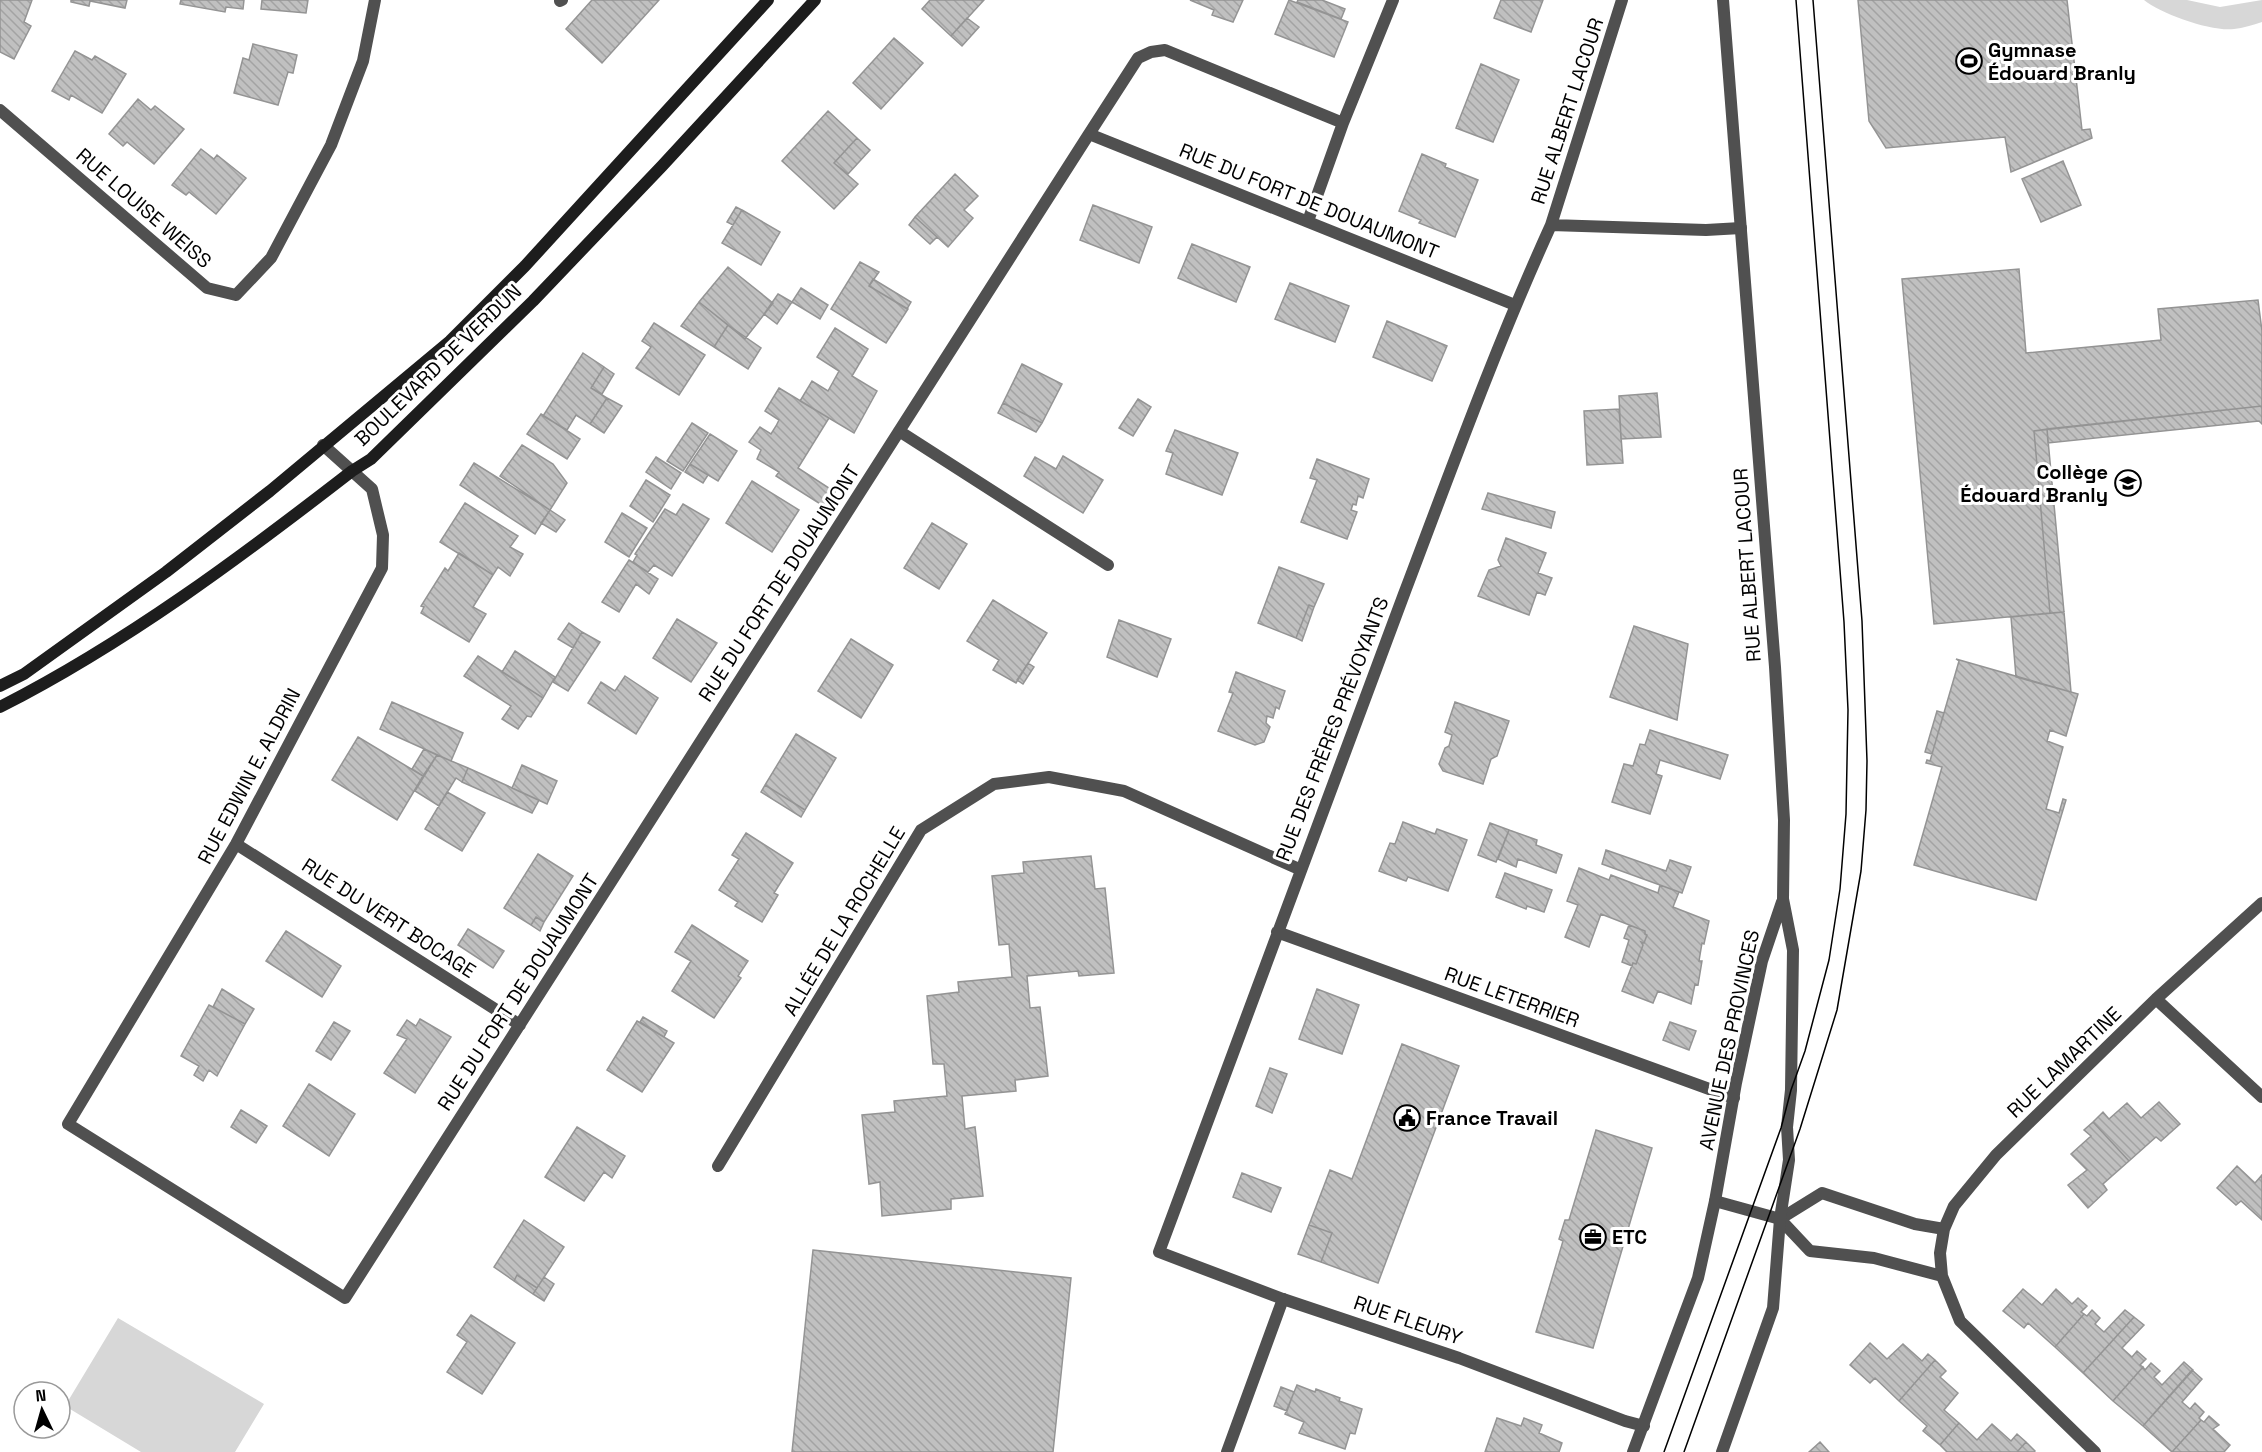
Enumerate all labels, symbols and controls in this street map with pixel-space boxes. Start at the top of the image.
street label: RUE ALBERT LACOUR [1525,15,1609,207]
place label: Gymnase Édouard Branly [1988,37,2136,86]
sports icon: Gymnase Édouard Branly [1954,46,1984,76]
street label: RUE DU FORT DE DOUAUMONT [1175,137,1443,265]
street label: RUE LOUISE WEISS [71,142,217,274]
street label: BOULEVARD DE VERDUN [349,278,527,452]
street label: RUE DU FORT DE DOUAUMONT [692,459,866,706]
place label: Collège Édouard Branly [1960,459,2108,508]
street label: RUE ALBERT LACOUR [1727,467,1767,663]
school or university icon: Collège Édouard Branly [2113,468,2143,498]
street label: RUE DES FRÈRES PRÉVOYANTS [1269,593,1395,865]
street label: RUE EDWIN E. ALDRIN [192,684,306,868]
street label: ALLÉE DE LA ROCHELLE [777,822,911,1020]
street label: RUE DU VERT BOCAGE [297,852,481,984]
street label: RUE DU FORT DE DOUAUMONT [431,868,605,1115]
street label: AVENUE DES PROVINCES [1693,927,1765,1153]
street label: RUE LETERRIER [1441,961,1583,1033]
street label: RUE LAMARTINE [2001,1001,2127,1123]
public building icon: France Travail [1392,1103,1422,1133]
place label: France Travail [1426,1105,1558,1131]
office icon: ETC [1578,1222,1608,1252]
place label: ETC [1612,1224,1647,1250]
street label: RUE FLEURY [1350,1289,1466,1351]
north arrow [12,1380,72,1440]
text: N [34,1385,47,1406]

